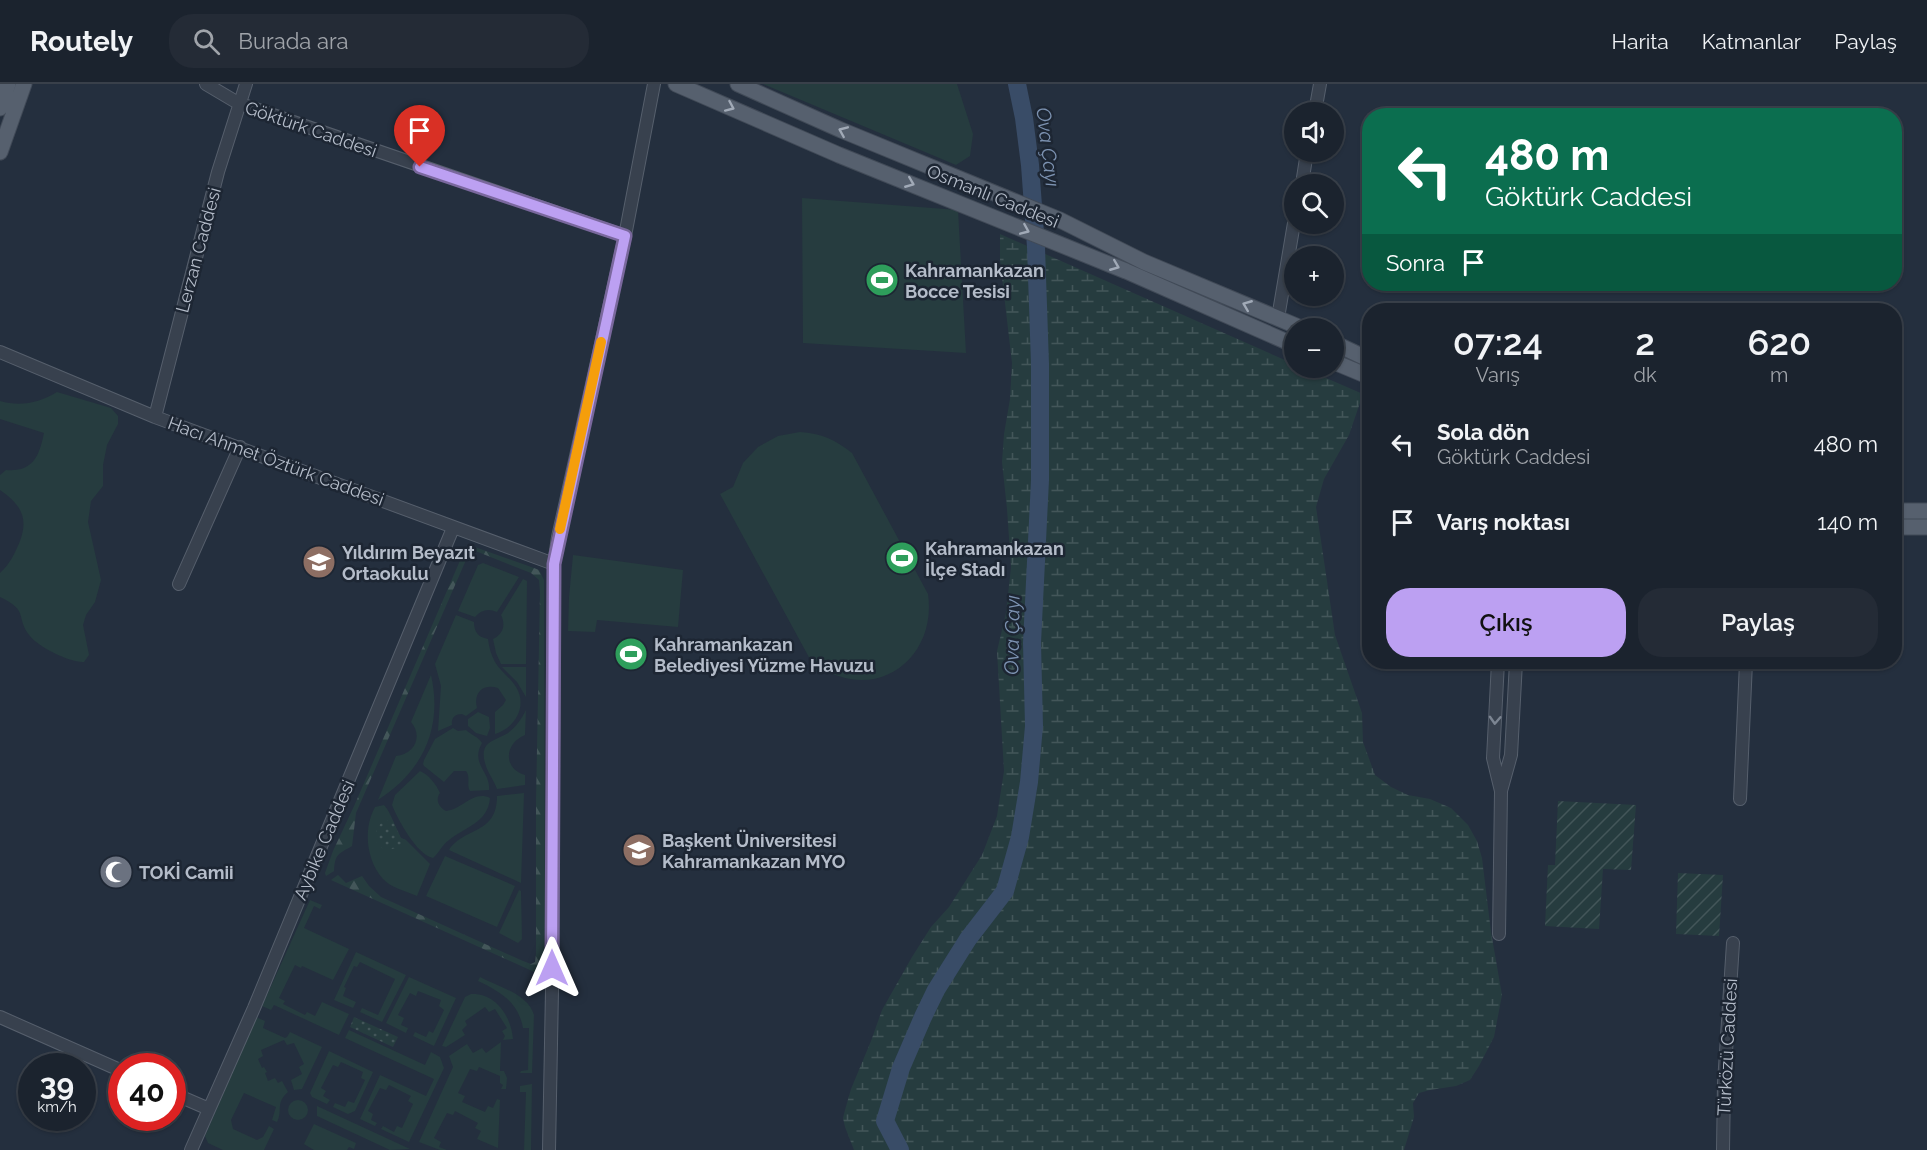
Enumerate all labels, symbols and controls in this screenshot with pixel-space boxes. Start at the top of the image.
search box [169,14,589,68]
text: Routely [30,25,133,58]
icon: search [190,25,223,58]
text: Burada ara [238,28,349,54]
text: Harita [1612,29,1669,54]
text: Katmanlar [1702,29,1801,54]
text: Paylaş [1834,29,1897,54]
street label: Göktürk Caddesi [242,97,380,161]
one-way arrow [723,100,734,112]
map controls [1284,102,1344,378]
button: sound [1284,102,1344,162]
pin [394,105,445,167]
water label: Ova Çayı [1031,106,1065,188]
icon: arrive [403,114,436,147]
one-way arrow [838,126,849,138]
text: 480 m [1485,131,1609,180]
icon: left [1386,132,1464,210]
street label: Osmanlı Caddesi [924,160,1062,232]
button: search [1284,174,1344,234]
one-way arrow [903,176,914,188]
text: Göktürk Caddesi [1485,181,1692,212]
street label: Lerzan Caddesi [171,185,225,315]
one-way arrow [1019,223,1030,235]
button: + [1284,246,1344,306]
icon: arrive [1457,246,1490,279]
text: Sonra [1386,250,1445,276]
one-way arrow [1108,259,1119,271]
place label: Kahramankazan Bocce Tesisi [905,260,1044,302]
sports icon: Kahramankazan Bocce Tesisi [864,262,900,298]
one-way arrow [1243,300,1253,313]
button: − [1284,318,1344,378]
text: 07:24 [1453,321,1543,363]
text: 2 [1635,321,1655,363]
text: 620 [1747,321,1811,363]
text: Varış [1476,363,1520,387]
text: dk [1634,363,1657,387]
text: m [1770,363,1788,387]
street label: Hacı Ahmet Öztürk Caddesi [165,412,387,510]
text: Sola dön [1437,419,1530,445]
icon: left [1386,428,1419,461]
text: 480 m [1814,431,1878,457]
text: Göktürk Caddesi [1437,445,1590,469]
icon: arrive [1386,506,1419,539]
text: Varış noktası [1437,509,1570,535]
text: 140 m [1817,509,1878,535]
place label: Kahramankazan İlçe Stadı [925,538,1064,580]
sports icon: Kahramankazan İlçe Stadı [884,540,920,576]
place label: Yıldırım Beyazıt Ortaokulu [342,542,475,584]
school or university icon: Yıldırım Beyazıt Ortaokulu [301,544,337,580]
button: Çıkış [1386,588,1626,657]
button: Paylaş [1638,588,1878,657]
water label: Ova Çayı [999,595,1025,675]
place label: Kahramankazan Belediyesi Yüzme Havuzu [654,634,874,676]
sports icon: Kahramankazan Belediyesi Yüzme Havuzu [613,636,649,672]
one-way arrow [1488,715,1501,724]
street label: Aybike Caddesi [289,777,359,903]
place label: Başkent Üniversitesi Kahramankazan MYO [662,829,846,872]
school or university icon: Başkent Üniversitesi Kahramankazan MYO [621,832,657,868]
mosque icon: TOKİ Camii [98,854,134,890]
place label: TOKİ Camii [139,862,234,883]
position arrow [520,936,584,1000]
street label: Türközü Caddesi [1713,978,1741,1116]
speed limit sign: 40 [108,1053,186,1131]
text: 39 [40,1067,74,1102]
text: km/h [37,1098,77,1116]

